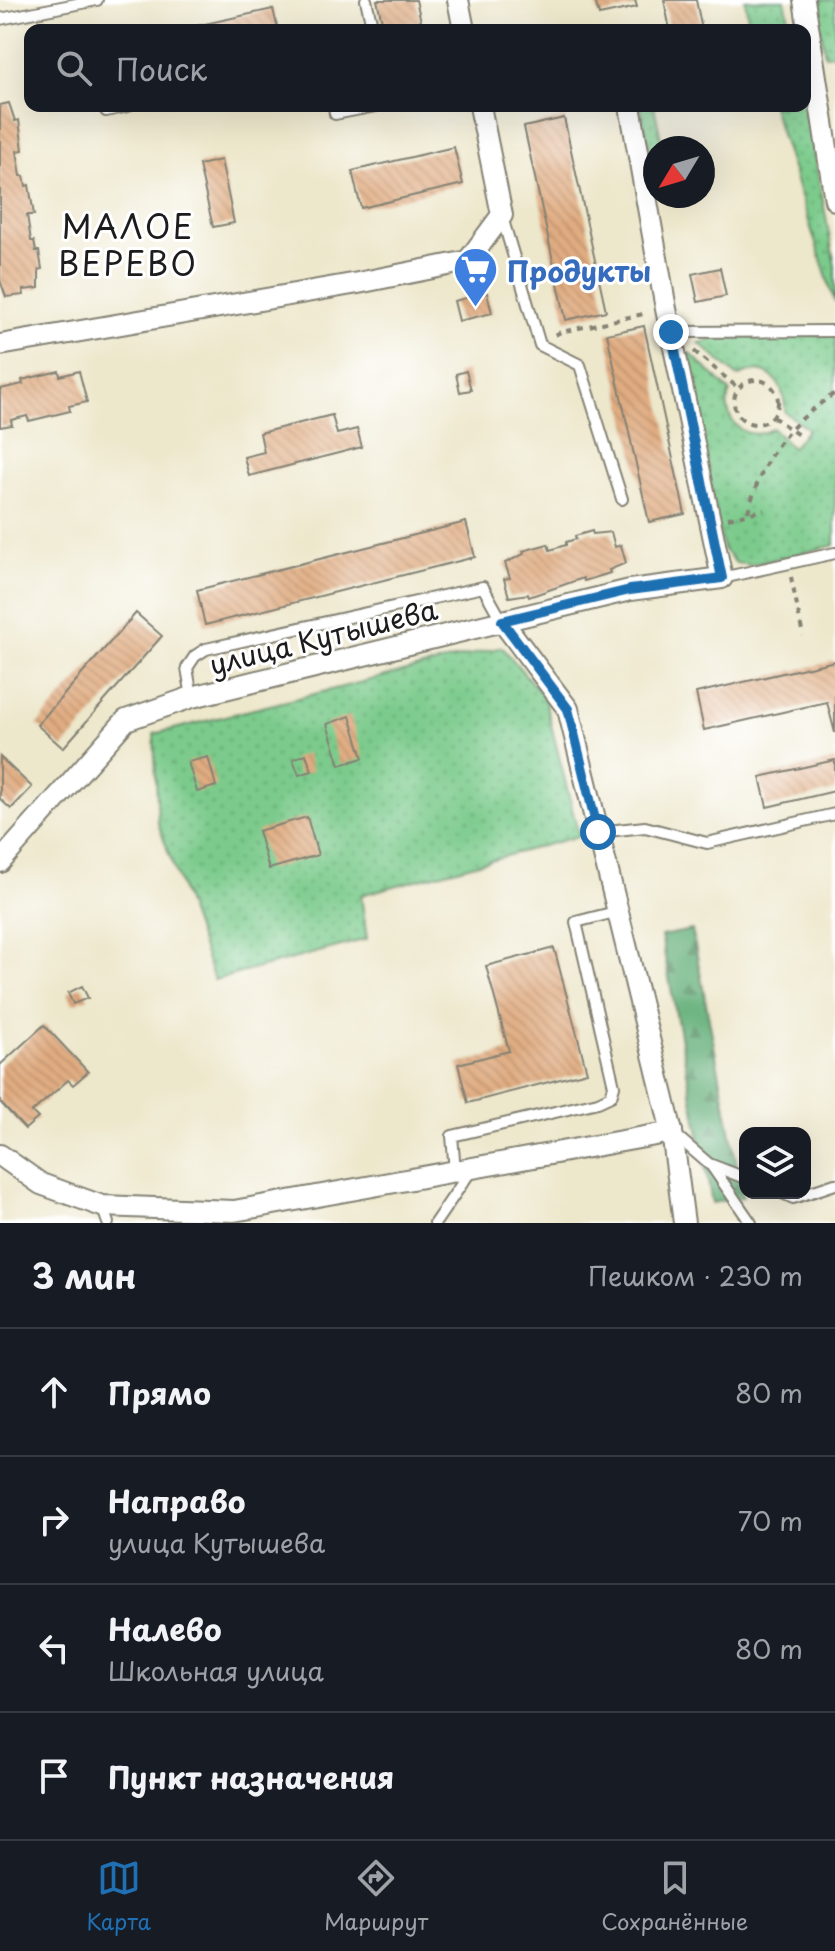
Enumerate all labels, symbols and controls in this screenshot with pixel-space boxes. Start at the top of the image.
search box [24,24,811,112]
icon: search [52,46,96,90]
text: Поиск [116,46,207,91]
north arrow [643,136,715,208]
district label: МАЛОЕ ВЕРЕВО [58,202,198,287]
supermarket icon: Продукты [452,246,500,309]
place label: Продукты [507,249,651,292]
route end [653,314,689,350]
street label: улица Кутышева [204,587,442,685]
route start [580,814,616,850]
map controls [739,1127,811,1199]
button: layers [739,1127,811,1199]
text: 3 мин [32,1249,136,1301]
text: Пешком · 230 m [588,1256,803,1295]
icon: ahead [32,1370,76,1414]
text: Прямо [108,1370,211,1415]
text: 80 m [735,1373,803,1412]
text: Направо [108,1478,246,1523]
icon: right [32,1498,76,1542]
text: 70 m [738,1501,803,1540]
text: улица Кутышева [108,1523,325,1562]
text: Налево [108,1606,222,1651]
icon: left [32,1626,76,1670]
text: 80 m [735,1629,803,1668]
text: Школьная улица [108,1651,324,1690]
icon: arrive [32,1754,76,1798]
text: Пункт назначения [108,1754,394,1799]
tab: Карта [87,1856,151,1937]
tab: Маршрут [324,1856,428,1937]
tab: Сохранённые [601,1856,748,1937]

